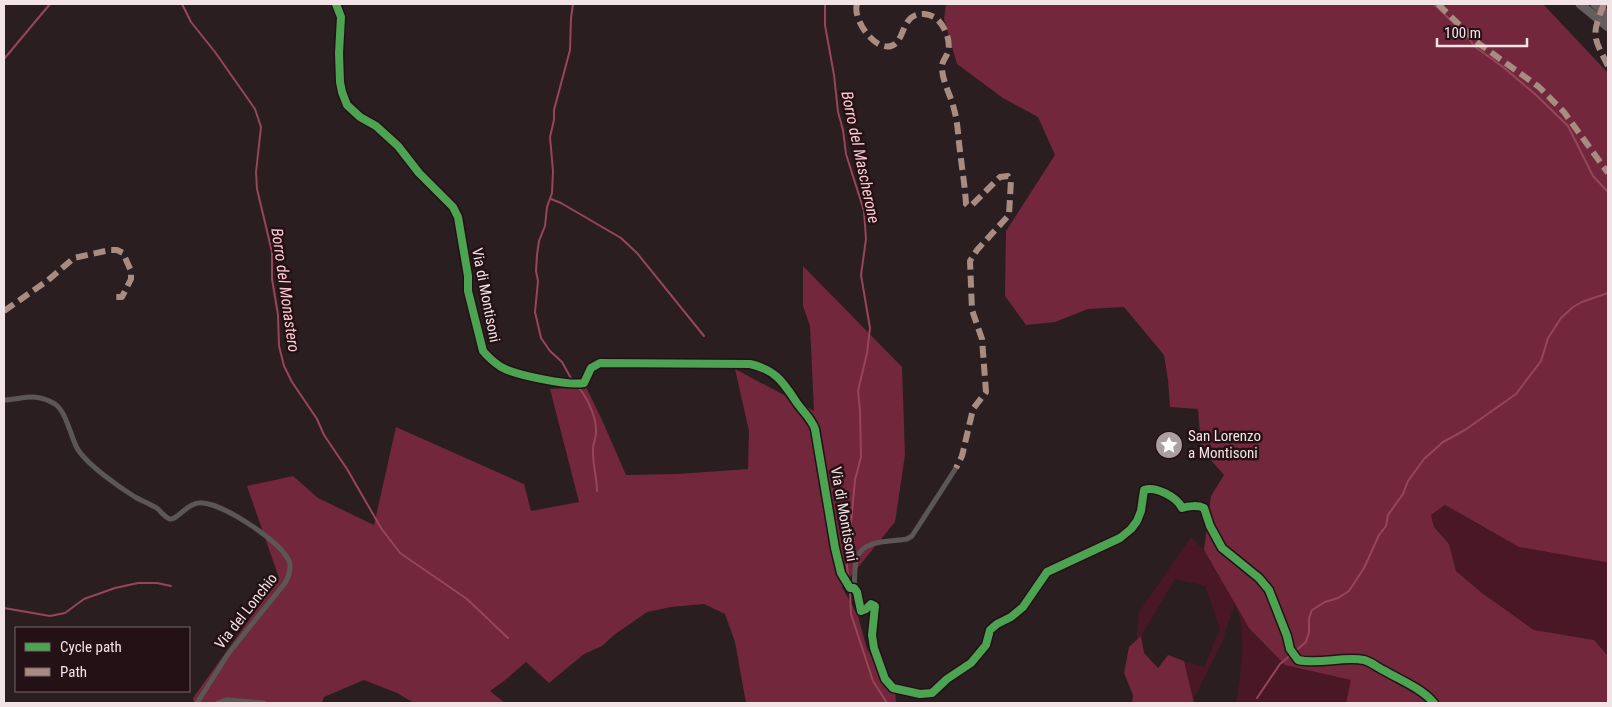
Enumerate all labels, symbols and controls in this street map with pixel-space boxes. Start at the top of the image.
scale bar [1437,15,1527,47]
text: 100 m [1444,24,1481,42]
water label: Borro del Mascherone [837,89,884,225]
water label: Borro del Monastero [267,227,304,353]
street label: Via di Montisoni [468,246,504,344]
place label: San Lorenzo a Montisoni [1188,427,1261,462]
place icon: San Lorenzo a Montisoni [1154,430,1184,460]
street label: Via di Montisoni [827,465,861,563]
street label: Via del Lonchio [211,570,281,652]
legend [15,627,190,692]
text: Cycle path [60,638,122,656]
text: Path [60,663,87,681]

